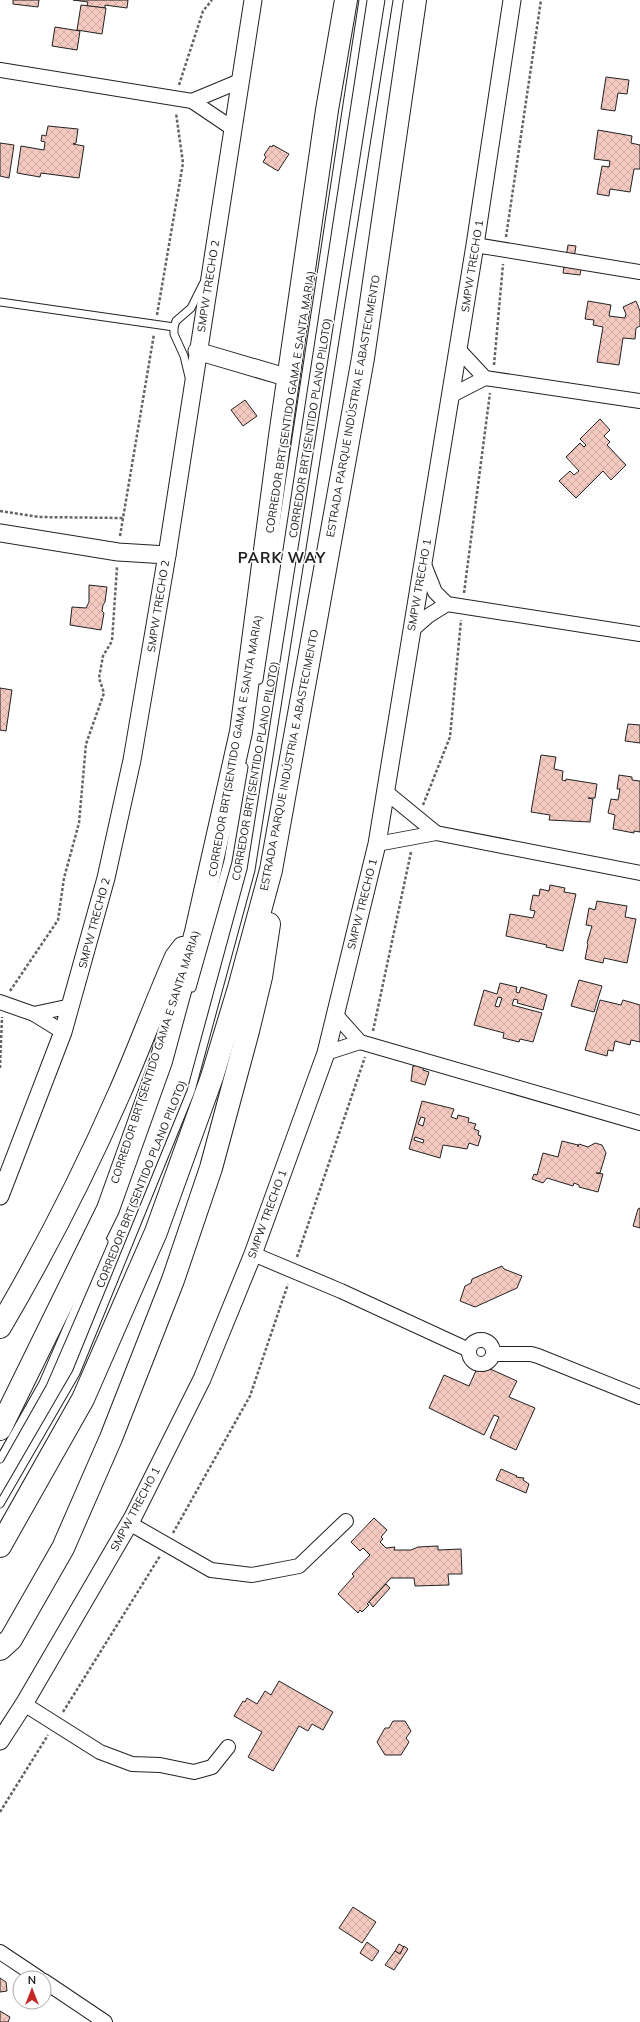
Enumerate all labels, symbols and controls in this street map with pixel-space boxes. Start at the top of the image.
street label: SMPW TRECHO 1 [458,219,486,313]
street label: SMPW TRECHO 2 [194,239,222,333]
street label: CORREDOR BRT(SENTIDO GAMA E SANTA MARIA) [262,270,318,534]
street label: ESTRADA PARQUE INDÚSTRIA E ABASTECIMENTO [323,274,383,538]
street label: CORREDOR BRT(SENTIDO PLANO PILOTO) [286,317,334,539]
street label: SMPW TRECHO 1 [404,538,434,632]
district label: PARK WAY [238,548,326,567]
street label: SMPW TRECHO 2 [144,559,172,653]
street label: CORREDOR BRT(SENTIDO GAMA E SANTA MARIA) [205,614,265,878]
street label: ESTRADA PARQUE INDÚSTRIA E ABASTECIMENTO [257,628,321,892]
street label: CORREDOR BRT(SENTIDO PLANO PILOTO) [229,660,281,882]
street label: SMPW TRECHO 1 [344,857,380,951]
street label: SMPW TRECHO 2 [75,876,113,970]
street label: CORREDOR BRT(SENTIDO GAMA E SANTA MARIA) [107,929,203,1185]
street label: CORREDOR BRT(SENTIDO PLANO PILOTO) [93,1078,189,1290]
street label: SMPW TRECHO 1 [244,1168,290,1260]
street label: SMPW TRECHO 1 [107,1465,163,1553]
north arrow [12,1970,52,2010]
text: N [28,1973,36,1987]

